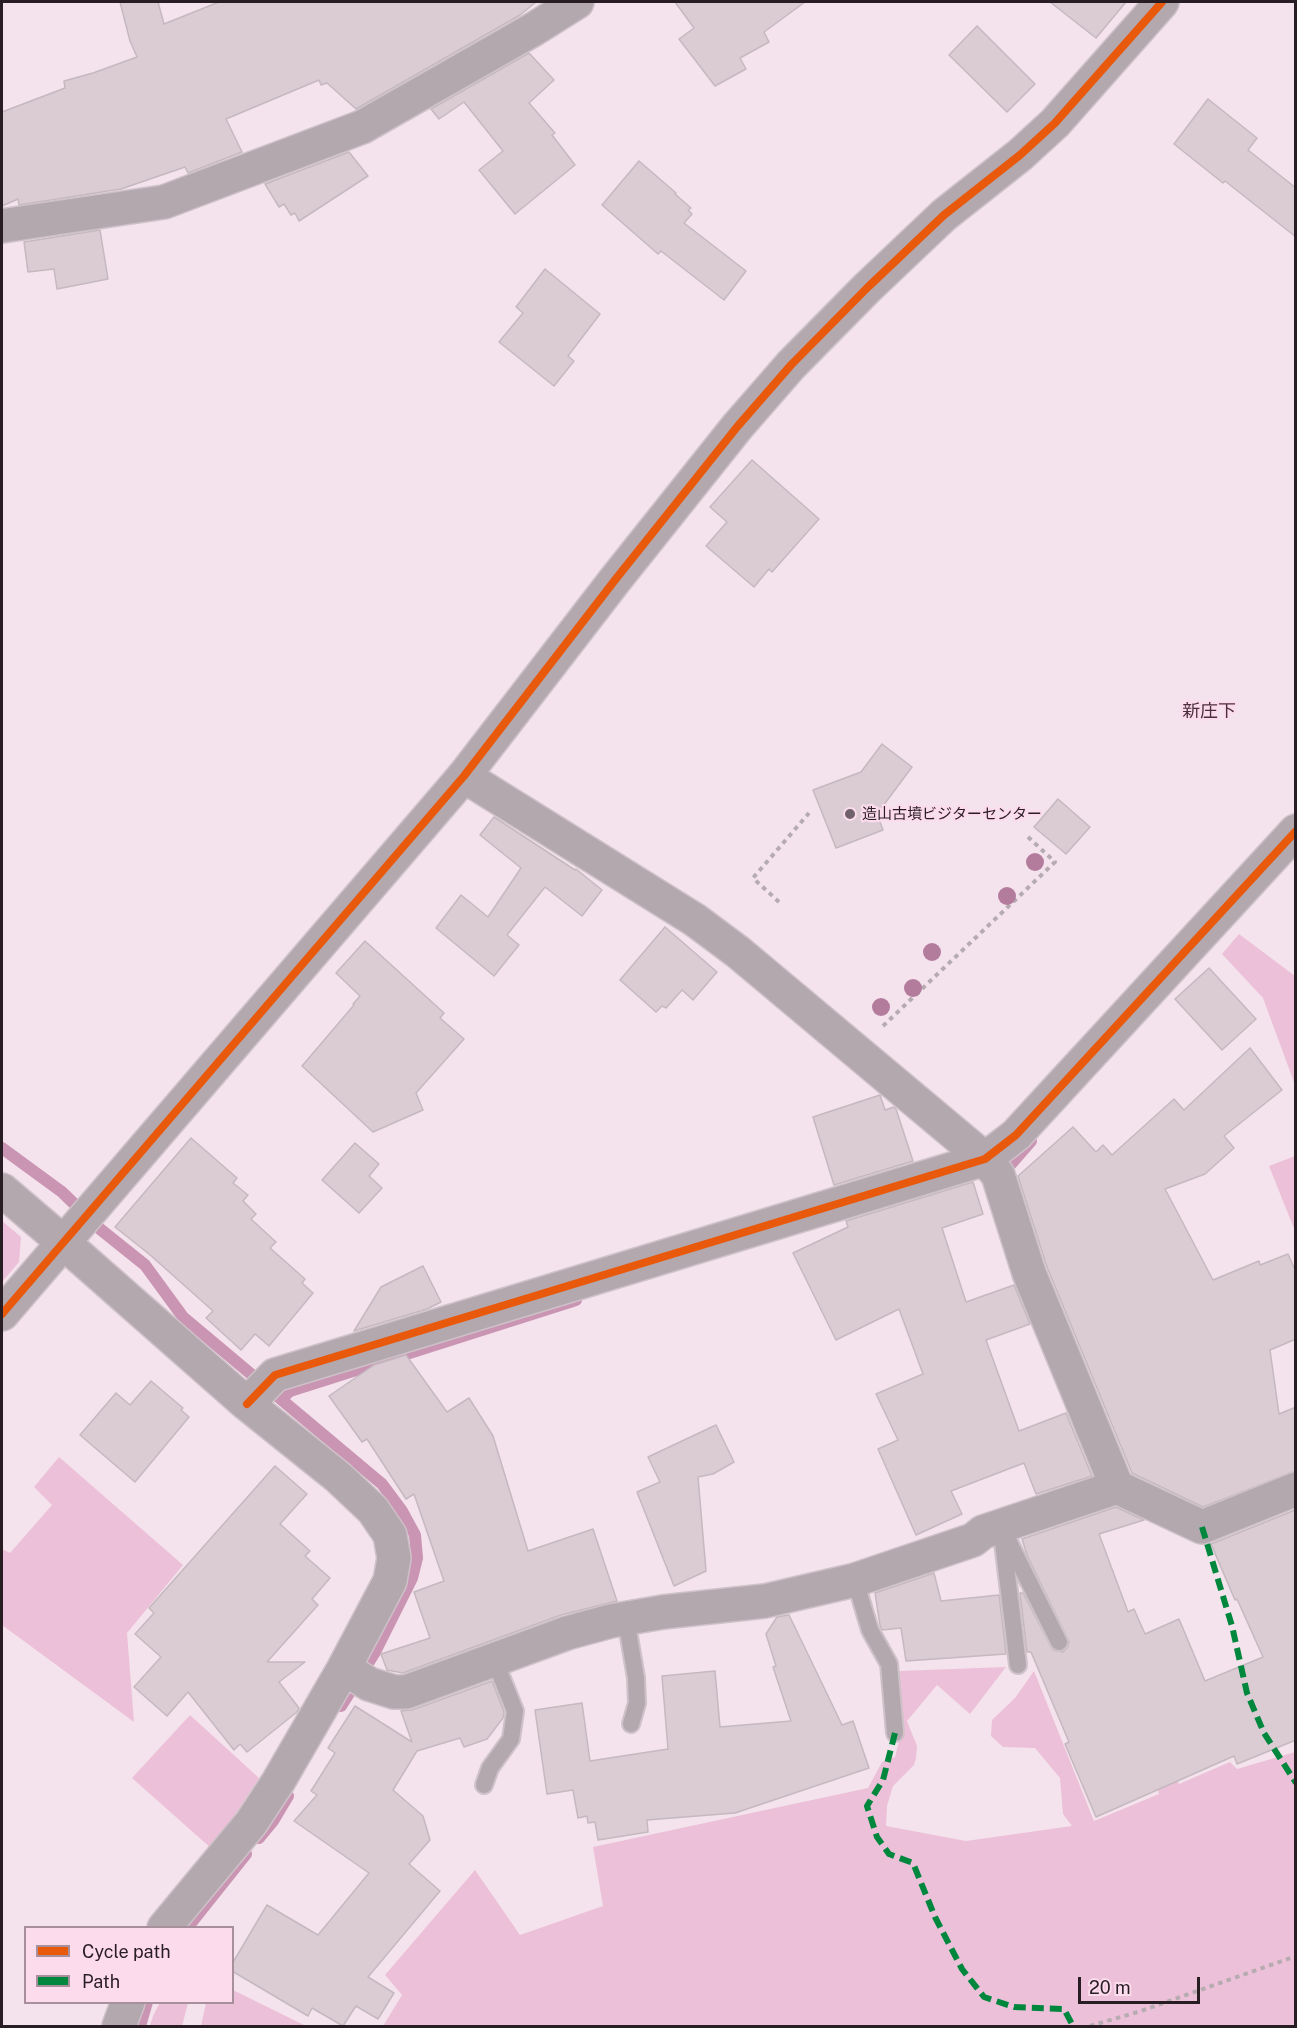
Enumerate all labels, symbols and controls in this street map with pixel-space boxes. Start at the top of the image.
district label: 新庄下 [1182,700,1236,722]
place label: 造山古墳ビジターセンター [862,805,1042,823]
marker: 造山古墳ビジターセンター [843,807,857,821]
legend [24,1926,234,2004]
text: Cycle path [82,1941,171,1962]
scale bar [1081,1965,1202,2003]
text: Path [82,1971,120,1992]
text: 20 m [1089,1977,1131,1998]

